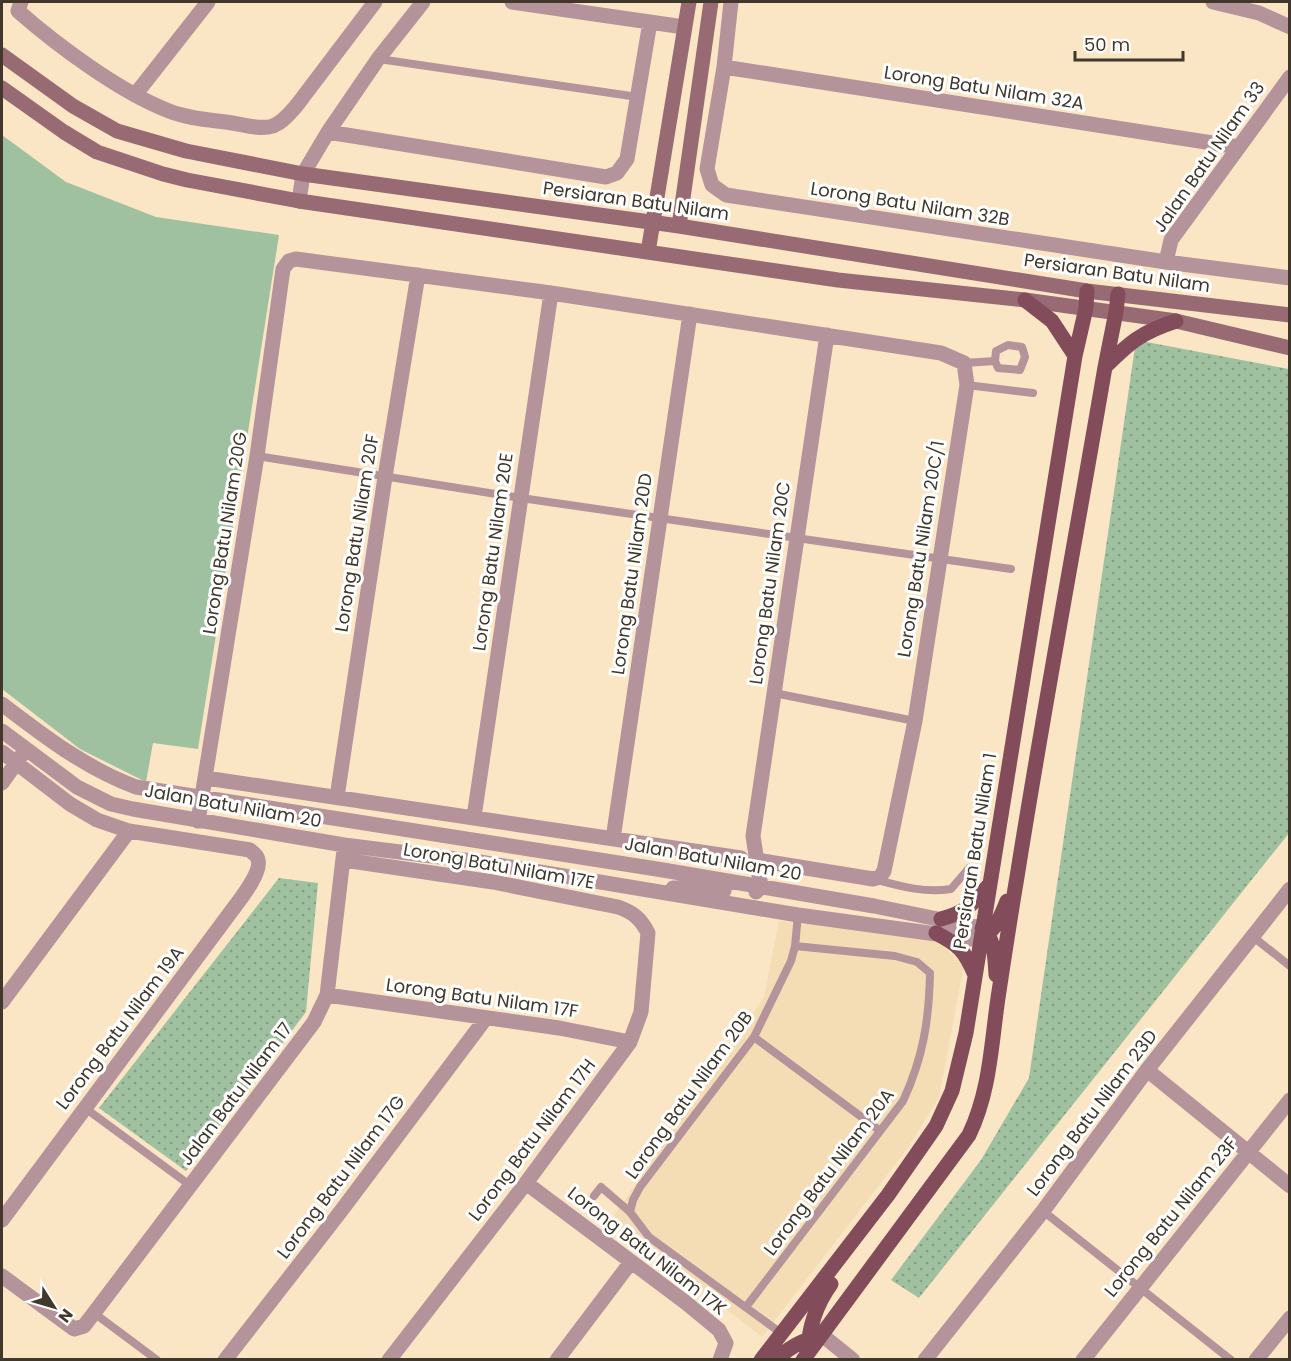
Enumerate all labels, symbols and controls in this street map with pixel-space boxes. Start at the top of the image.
scale bar [1075,24,1183,62]
text: 50 m [1084,32,1130,57]
street label: Lorong Batu Nilam 32A [882,59,1086,116]
street label: Jalan Batu Nilam 33 [1147,76,1270,237]
street label: Persiaran Batu Nilam [541,175,731,226]
street label: Lorong Batu Nilam 32B [809,175,1011,232]
street label: Persiaran Batu Nilam [1022,247,1212,298]
street label: Lorong Batu Nilam 20G [196,430,253,636]
street label: Lorong Batu Nilam 20F [329,432,384,634]
street label: Lorong Batu Nilam 20C/1 [891,439,950,659]
street label: Lorong Batu Nilam 20E [466,451,519,653]
street label: Lorong Batu Nilam 20D [605,471,658,676]
street label: Lorong Batu Nilam 20C [743,480,796,686]
street label: Persiaran Batu Nilam 1 [947,751,1002,951]
street label: Jalan Batu Nilam 20 [143,778,324,833]
street label: Jalan Batu Nilam 20 [623,831,804,886]
street label: Lorong Batu Nilam 17E [401,836,597,895]
street label: Lorong Batu Nilam 19A [50,941,189,1114]
street label: Lorong Batu Nilam 17F [384,972,580,1023]
street label: Lorong Batu Nilam 20B [619,1006,758,1184]
street label: Jalan Batu Nilam 17 [173,1017,298,1170]
street label: Lorong Batu Nilam 23D [1021,1024,1163,1201]
street label: Lorong Batu Nilam 17H [462,1053,601,1226]
street label: Lorong Batu Nilam 20A [758,1083,900,1260]
street label: Lorong Batu Nilam 17G [271,1090,410,1264]
street label: Lorong Batu Nilam 23F [1098,1131,1243,1302]
street label: Lorong Batu Nilam 17K [563,1181,732,1321]
north arrow [24,1277,84,1337]
text: N [53,1304,78,1327]

